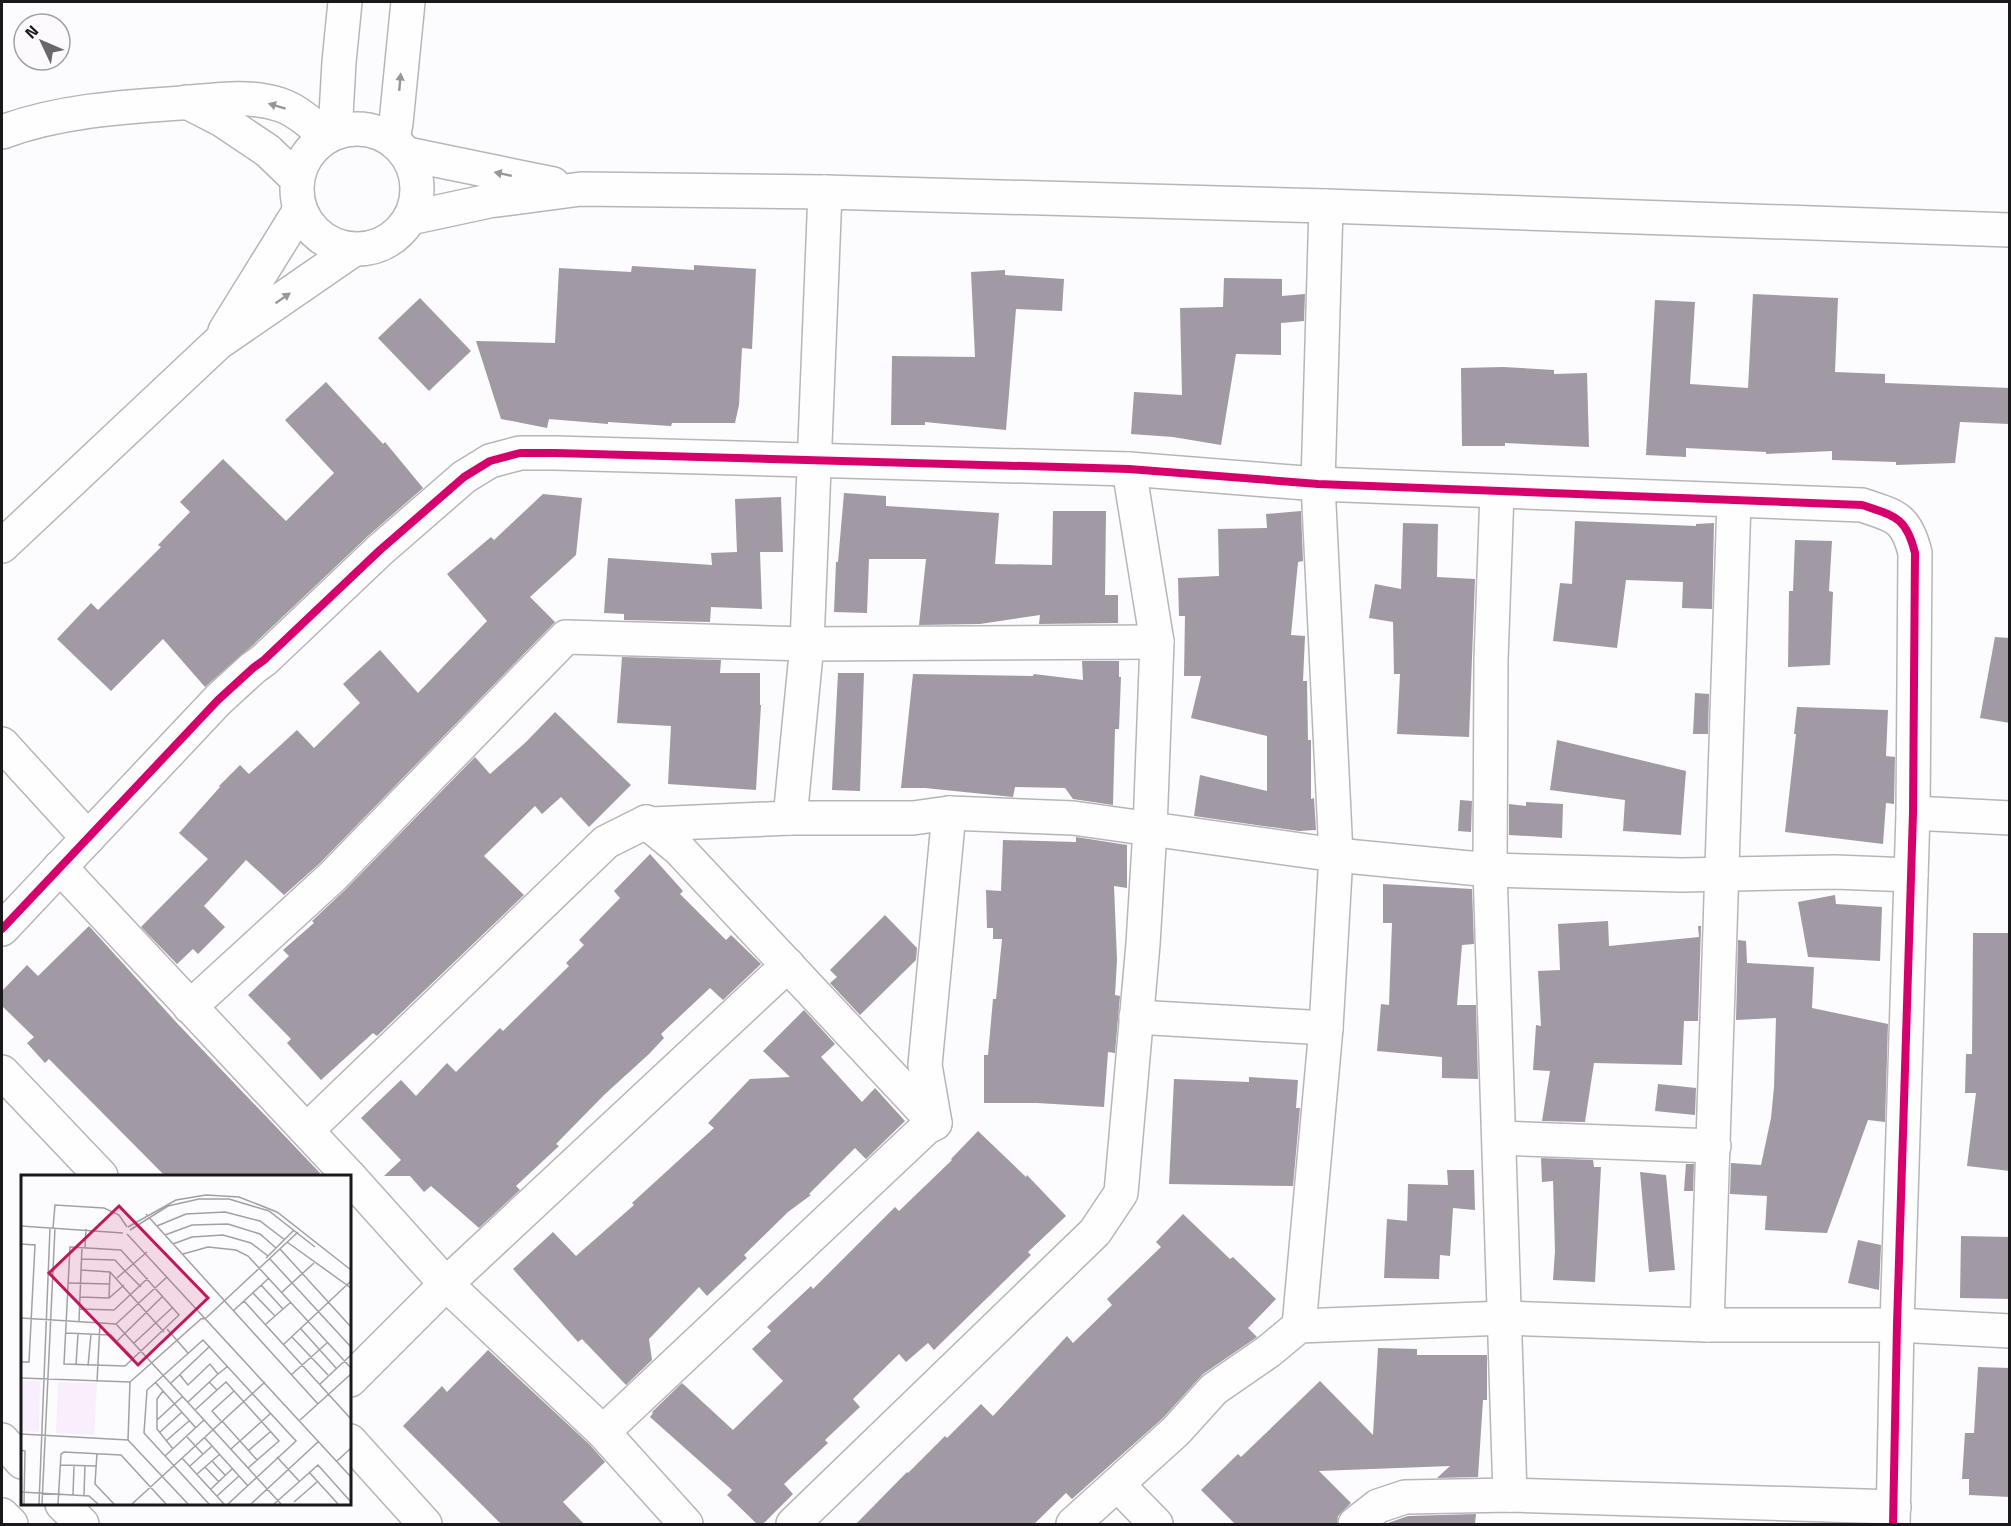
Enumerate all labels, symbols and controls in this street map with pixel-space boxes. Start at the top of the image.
north arrow [12,12,72,72]
text: N [19,19,44,44]
one-way arrow [395,72,405,91]
one-way arrow [268,101,286,110]
one-way arrow [494,168,512,178]
one-way arrow [275,292,291,304]
inset map [21,1175,351,1505]

